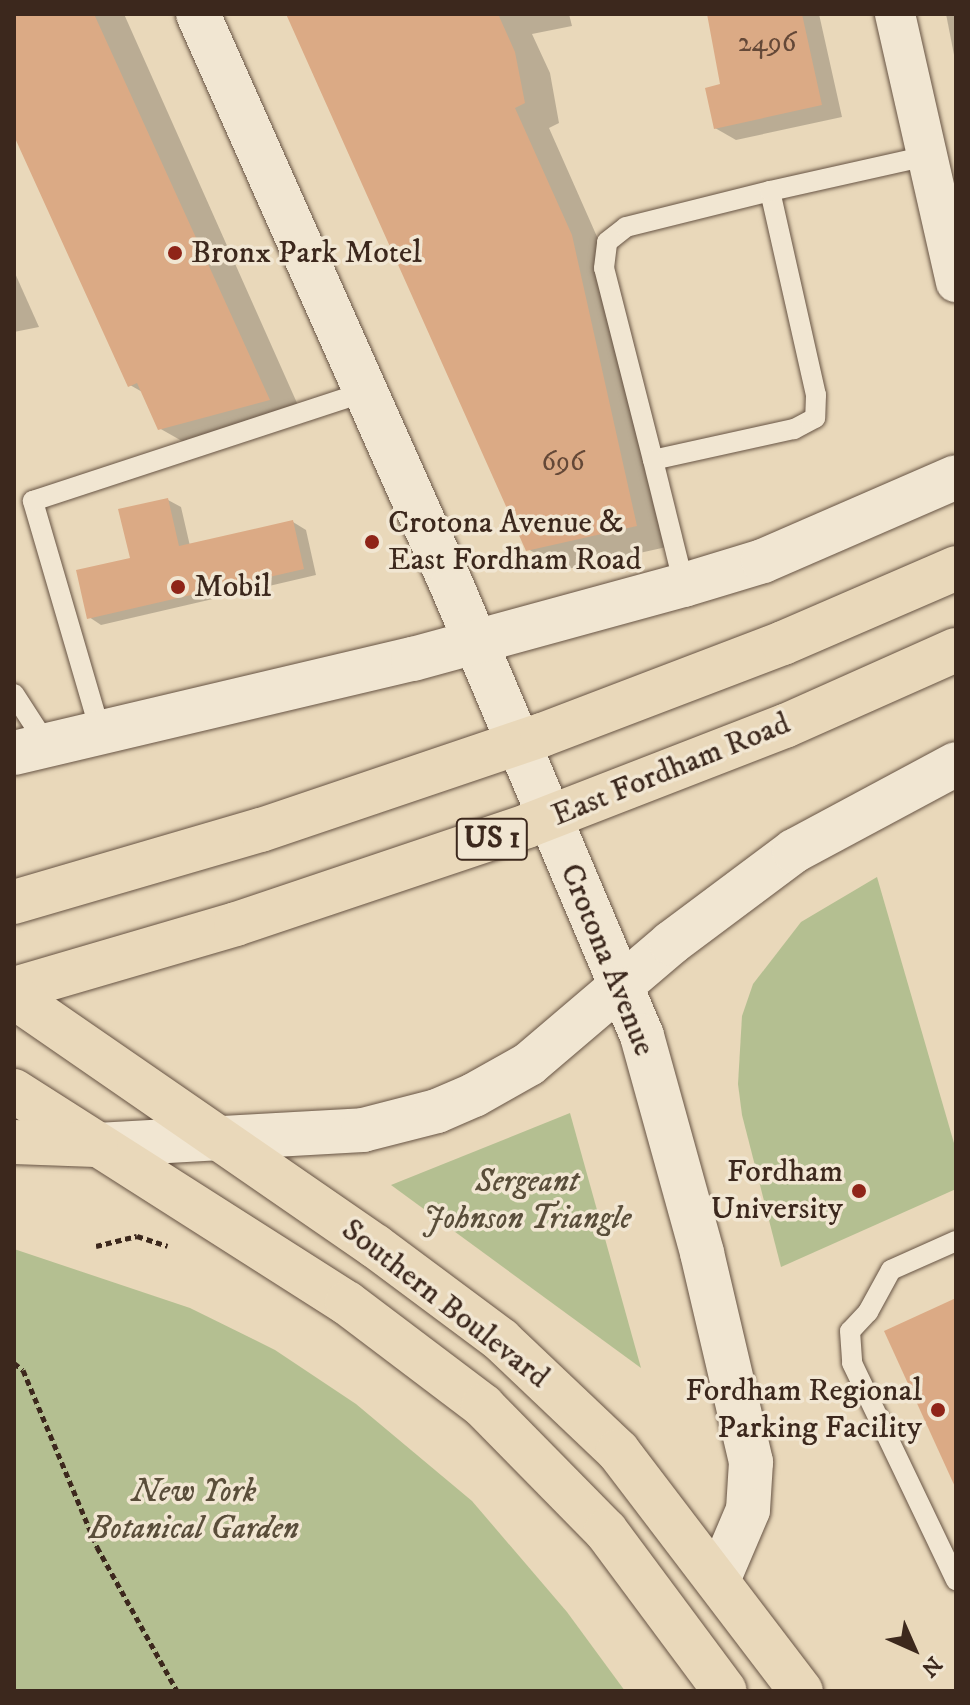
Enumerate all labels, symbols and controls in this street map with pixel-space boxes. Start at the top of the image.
house number: 2496 [738,26,796,60]
place label: Bronx Park Motel [191,234,422,272]
marker: Bronx Park Motel [166,244,184,262]
house number: 696 [541,445,585,479]
place label: Crotona Avenue & East Fordham Road [388,505,641,580]
marker: Crotona Avenue & East Fordham Road [363,533,381,551]
place label: Mobil [194,568,271,606]
marker: Mobil [169,578,187,596]
street label: East Fordham Road [546,705,796,835]
road number: US 1 [454,813,530,865]
street label: Crotona Avenue [551,858,663,1062]
place label: Fordham University [711,1154,843,1229]
park label: Sergeant Johnson Triangle [423,1164,631,1239]
marker: Fordham University [850,1182,868,1200]
street label: Southern Boulevard [334,1211,556,1397]
place label: Fordham Regional Parking Facility [685,1373,922,1448]
marker: Fordham Regional Parking Facility [929,1401,947,1419]
park label: New York Botanical Garden [89,1474,299,1549]
north arrow [874,1609,954,1689]
text: N [915,1650,947,1682]

